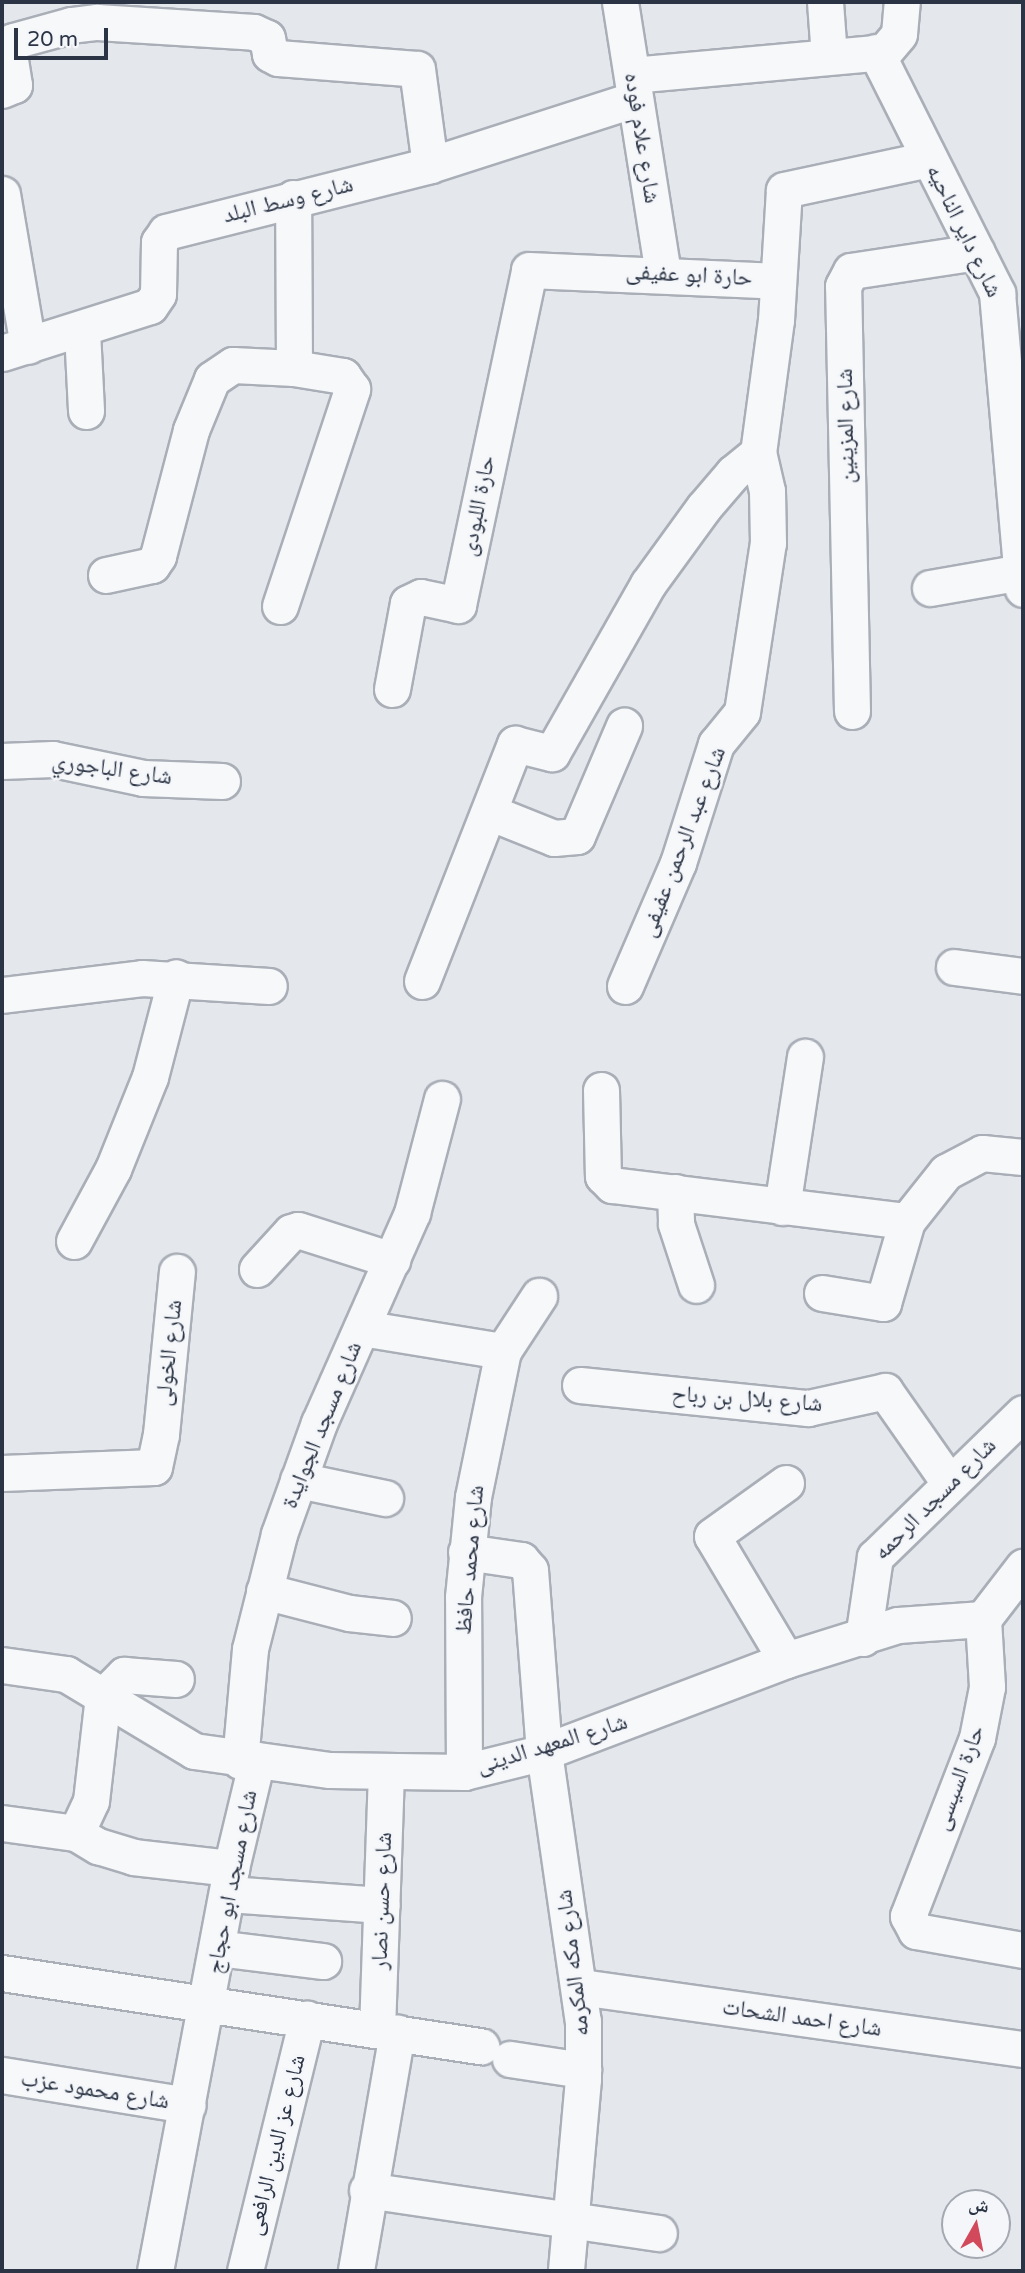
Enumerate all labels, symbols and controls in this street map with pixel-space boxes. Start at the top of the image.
scale bar [18,14,112,58]
text: 20 m [27,27,78,52]
street label: شارع علام فوده [618,71,666,205]
street label: شارع داير الناحيه [920,160,1008,302]
street label: شارع وسط البلد [220,171,356,229]
street label: حارة ابو عفيفى [625,258,753,292]
street label: شارع المزينين [831,368,861,484]
street label: حارة اللبودى [455,453,501,559]
street label: شارع عبد الرحمن عفيفى [634,743,732,941]
street label: شارع الباجوري [50,747,174,791]
street label: شارع الخولى [150,1298,188,1408]
street label: شارع مسجد الجوايدة [276,1337,368,1513]
street label: شارع بلال بن رباح [671,1380,823,1418]
street label: شارع مسجد الرحمه [868,1432,1002,1566]
street label: شارع محمد حافظ [450,1484,490,1636]
street label: شارع المعهد الدينى [473,1708,631,1780]
street label: حارة السيسى [927,1722,991,1834]
street label: شارع مسجد ابو حجاج [201,1788,263,1976]
street label: شارع حسن نصار [366,1832,398,1970]
street label: شارع مكه المكرمه [550,1888,596,2038]
street label: شارع احمد الشحات [721,1993,883,2043]
street label: شارع عز الدين الرافعى [240,2052,312,2238]
street label: شارع محمود عزب [19,2065,171,2115]
north arrow [941,2189,1011,2259]
text: ش [967,2193,991,2218]

